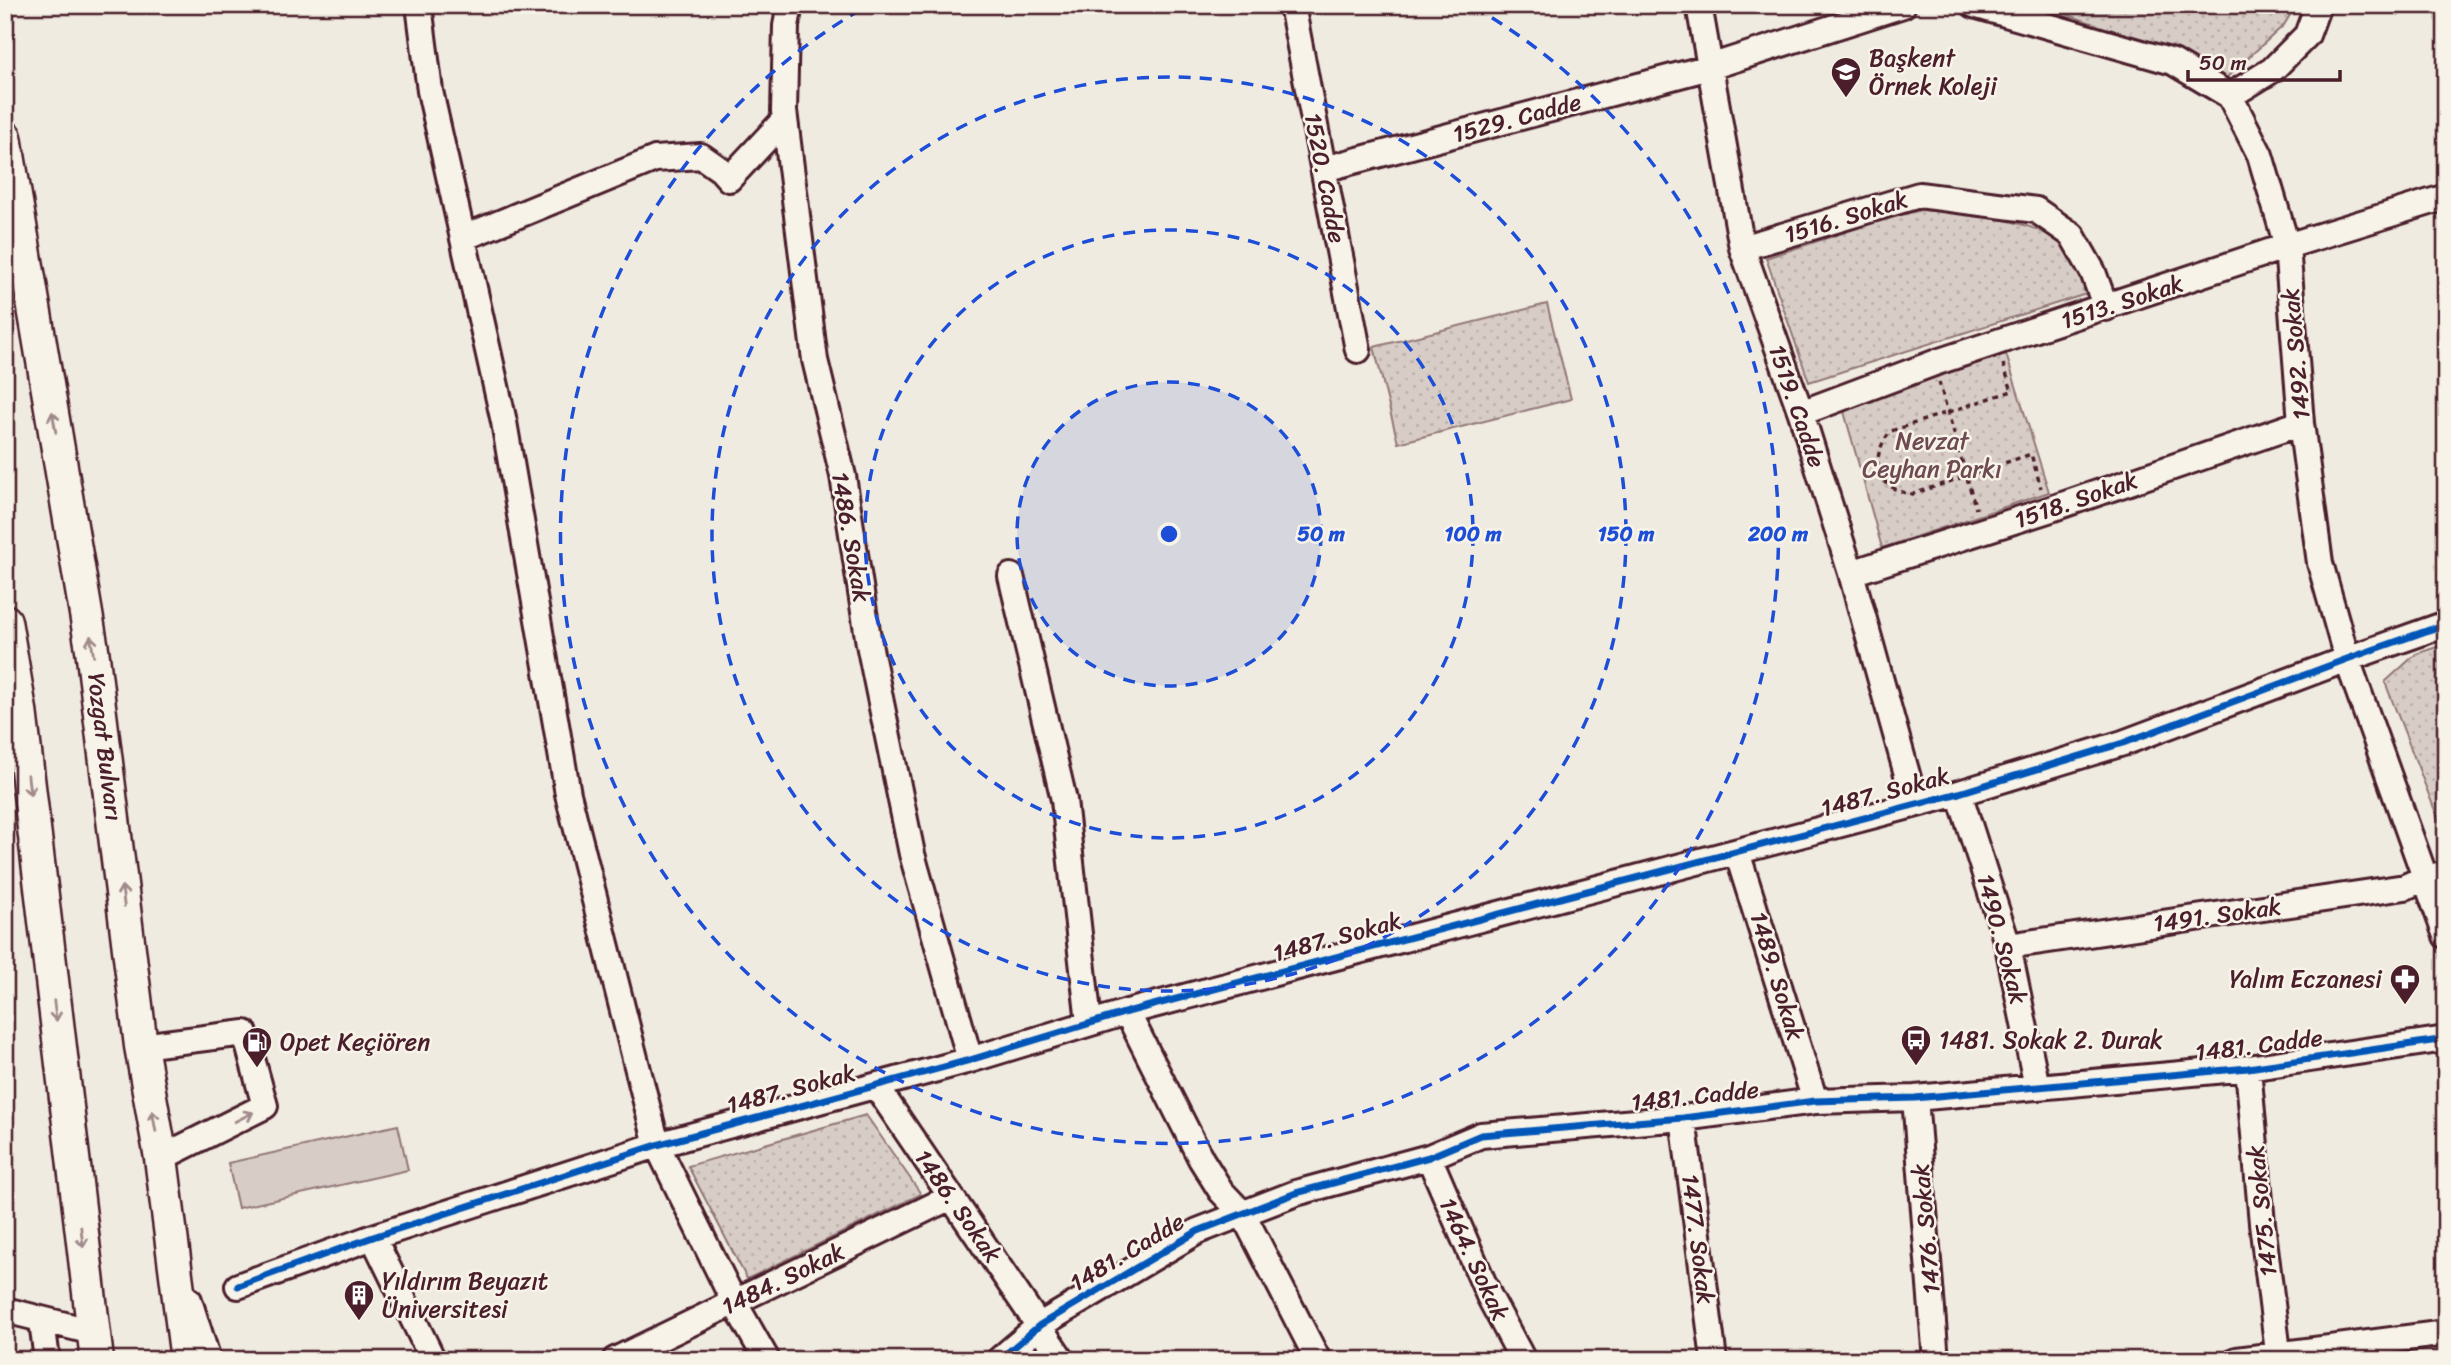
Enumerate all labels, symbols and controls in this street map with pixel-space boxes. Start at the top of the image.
place label: Başkent Örnek Koleji [1869,37,1998,107]
scale bar [2188,38,2341,82]
text: 50 m [2199,44,2247,82]
school or university icon: Başkent Örnek Koleji [1829,55,1863,99]
street label: 1529. Cadde [1448,81,1586,155]
street label: 1520. Cadde [1292,109,1358,247]
street label: 1516. Sokak [1779,178,1913,256]
street label: 1513. Sokak [2055,262,2189,342]
street label: 1492. Sokak [2269,286,2323,422]
street label: 1519. Cadde [1756,339,1838,473]
one-way arrow [47,411,60,434]
park label: Nevzat Ceyhan Parkı [1862,420,2002,490]
street label: 1518. Sokak [2009,459,2144,541]
street label: 1486. Sokak [819,469,883,606]
text: 50 m [1297,515,1346,553]
text: 100 m [1444,515,1502,553]
text: 150 m [1598,515,1655,553]
text: 200 m [1747,515,1809,553]
centre of rings [1157,522,1181,546]
one-way arrow [85,635,98,658]
street label: Yozgat Bulvarı [75,671,135,823]
street label: 1487. Sokak [1816,755,1954,829]
one-way arrow [22,774,35,796]
street label: 1490. Sokak [1964,869,2040,1009]
one-way arrow [116,885,129,908]
street label: 1491. Sokak [2150,885,2284,945]
street label: 1487. Sokak [1268,900,1406,974]
street label: 1489. Sokak [1738,906,1817,1046]
place label: Yalım Eczanesi [2229,958,2382,1000]
pharmacy icon: Yalım Eczanesi [2388,962,2422,1006]
one-way arrow [49,1000,62,1022]
street label: 1481. Cadde [2193,1016,2325,1074]
place label: 1481. Sokak 2. Durak [1939,1019,2163,1061]
place label: Opet Keçiören [280,1021,430,1063]
bus stop icon: 1481. Sokak 2. Durak [1899,1023,1933,1067]
fuel station icon: Opet Keçiören [240,1025,274,1069]
street label: 1487. Sokak [722,1052,860,1126]
street label: 1481. Cadde [1629,1068,1761,1124]
one-way arrow [233,1109,254,1123]
one-way arrow [147,1110,160,1133]
street label: 1486. Sokak [903,1140,1013,1272]
street label: 1475. Sokak [2234,1143,2290,1279]
street label: 1476. Sokak [1899,1162,1953,1296]
street label: 1477. Sokak [1669,1171,1727,1307]
street label: 1464. Sokak [1427,1190,1521,1328]
street label: 1481. Cadde [1061,1201,1193,1303]
one-way arrow [75,1226,88,1248]
street label: 1484. Sokak [714,1231,852,1327]
place label: Yıldırım Beyazıt Üniversitesi [382,1260,548,1330]
building icon: Yıldırım Beyazıt Üniversitesi [342,1278,376,1322]

